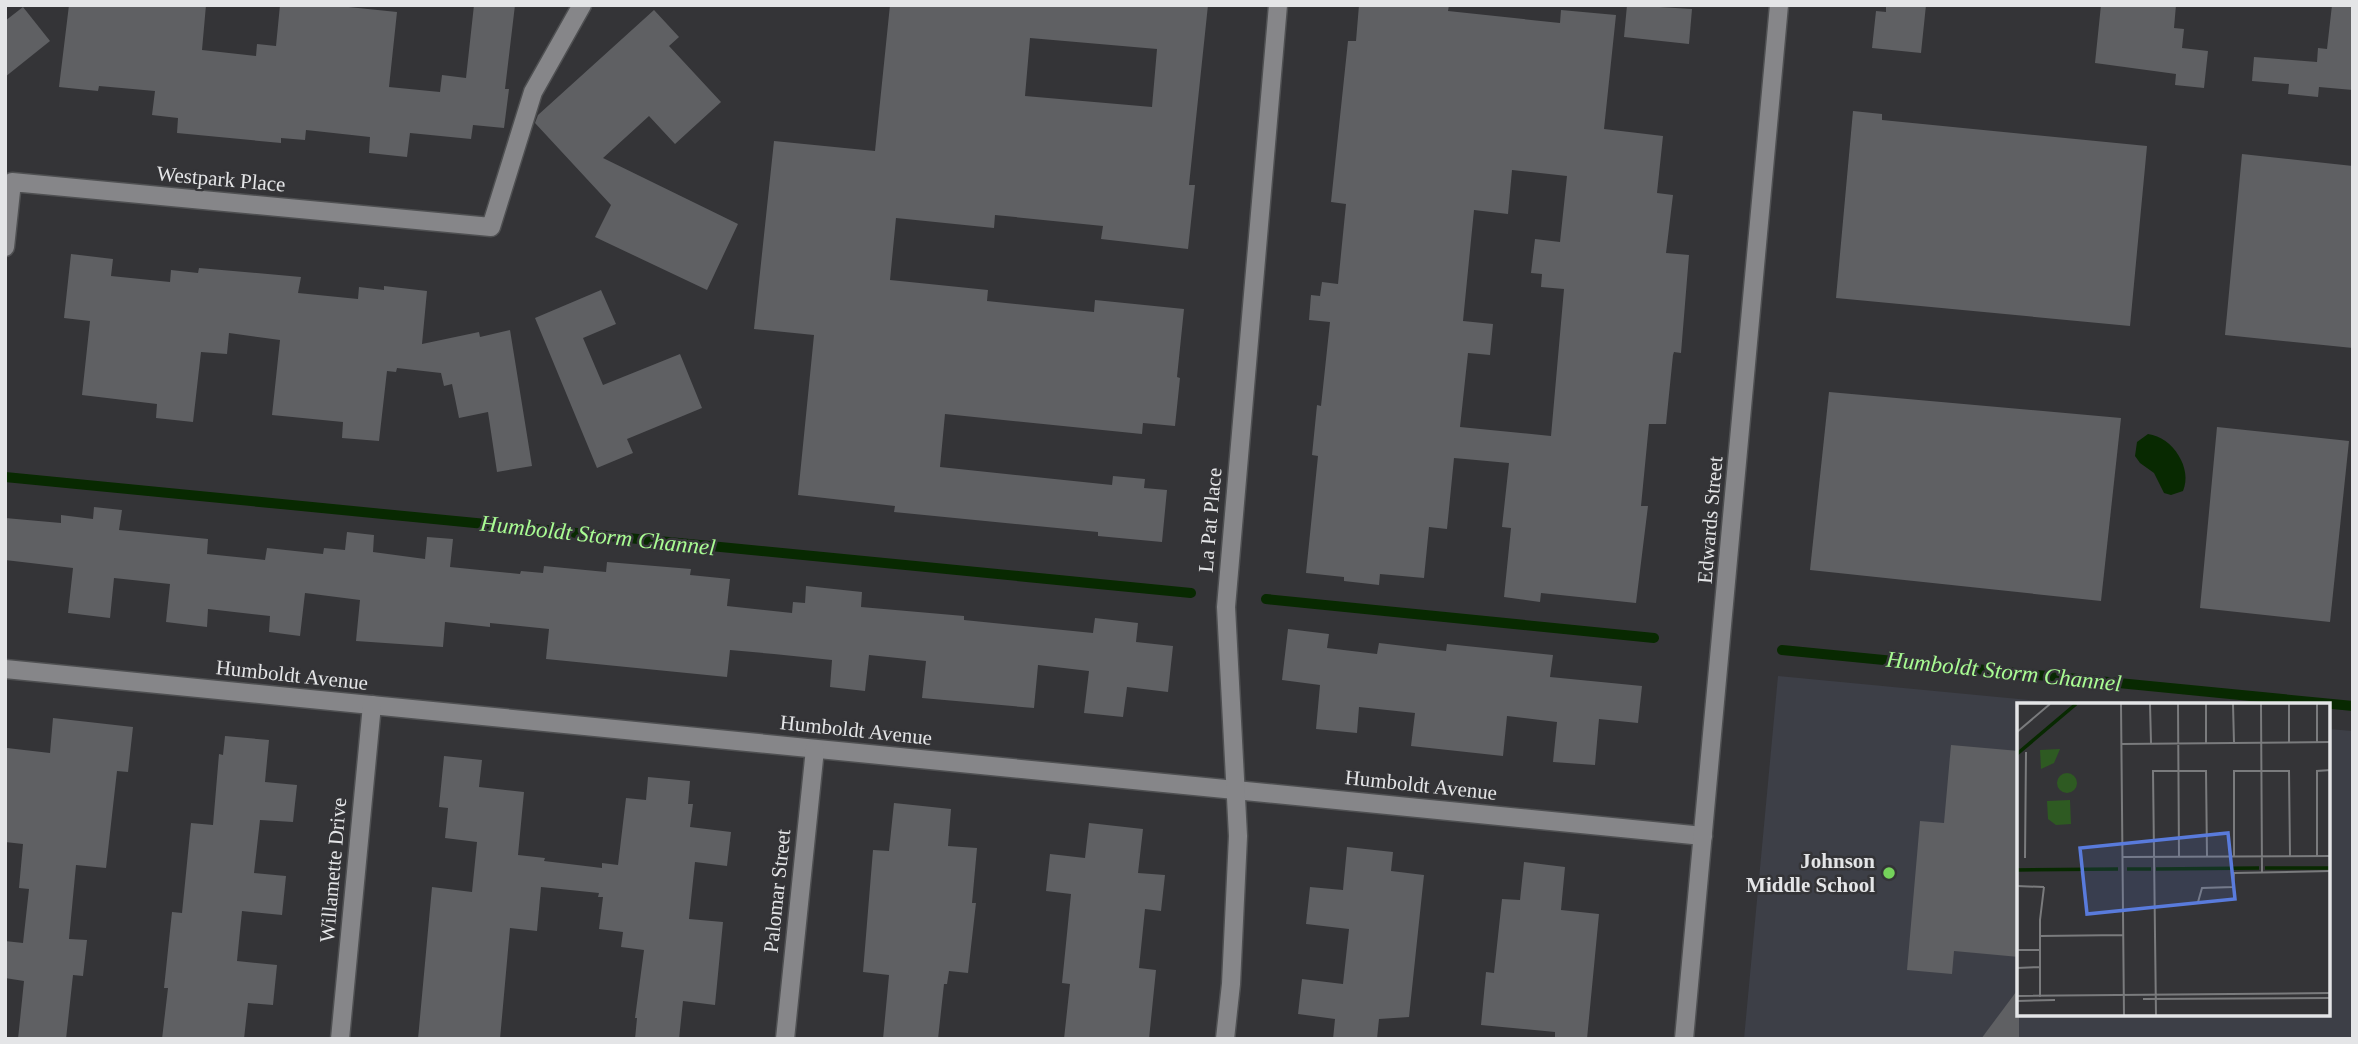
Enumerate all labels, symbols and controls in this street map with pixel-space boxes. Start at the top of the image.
street label: Westpark Place [155,161,287,197]
street label: Edwards Street [1692,455,1728,585]
street label: La Pat Place [1193,467,1227,573]
water label: Humboldt Storm Channel [478,511,717,560]
water label: Humboldt Storm Channel [1884,647,2123,696]
street label: Humboldt Avenue [215,655,369,695]
inset map [2017,703,2330,1016]
street label: Humboldt Avenue [779,710,933,750]
street label: Humboldt Avenue [1344,765,1498,805]
street label: Willamette Drive [315,796,351,944]
street label: Palomar Street [759,828,795,954]
place label: Johnson Middle School [1746,849,1875,897]
marker: Johnson Middle School [1881,865,1897,881]

